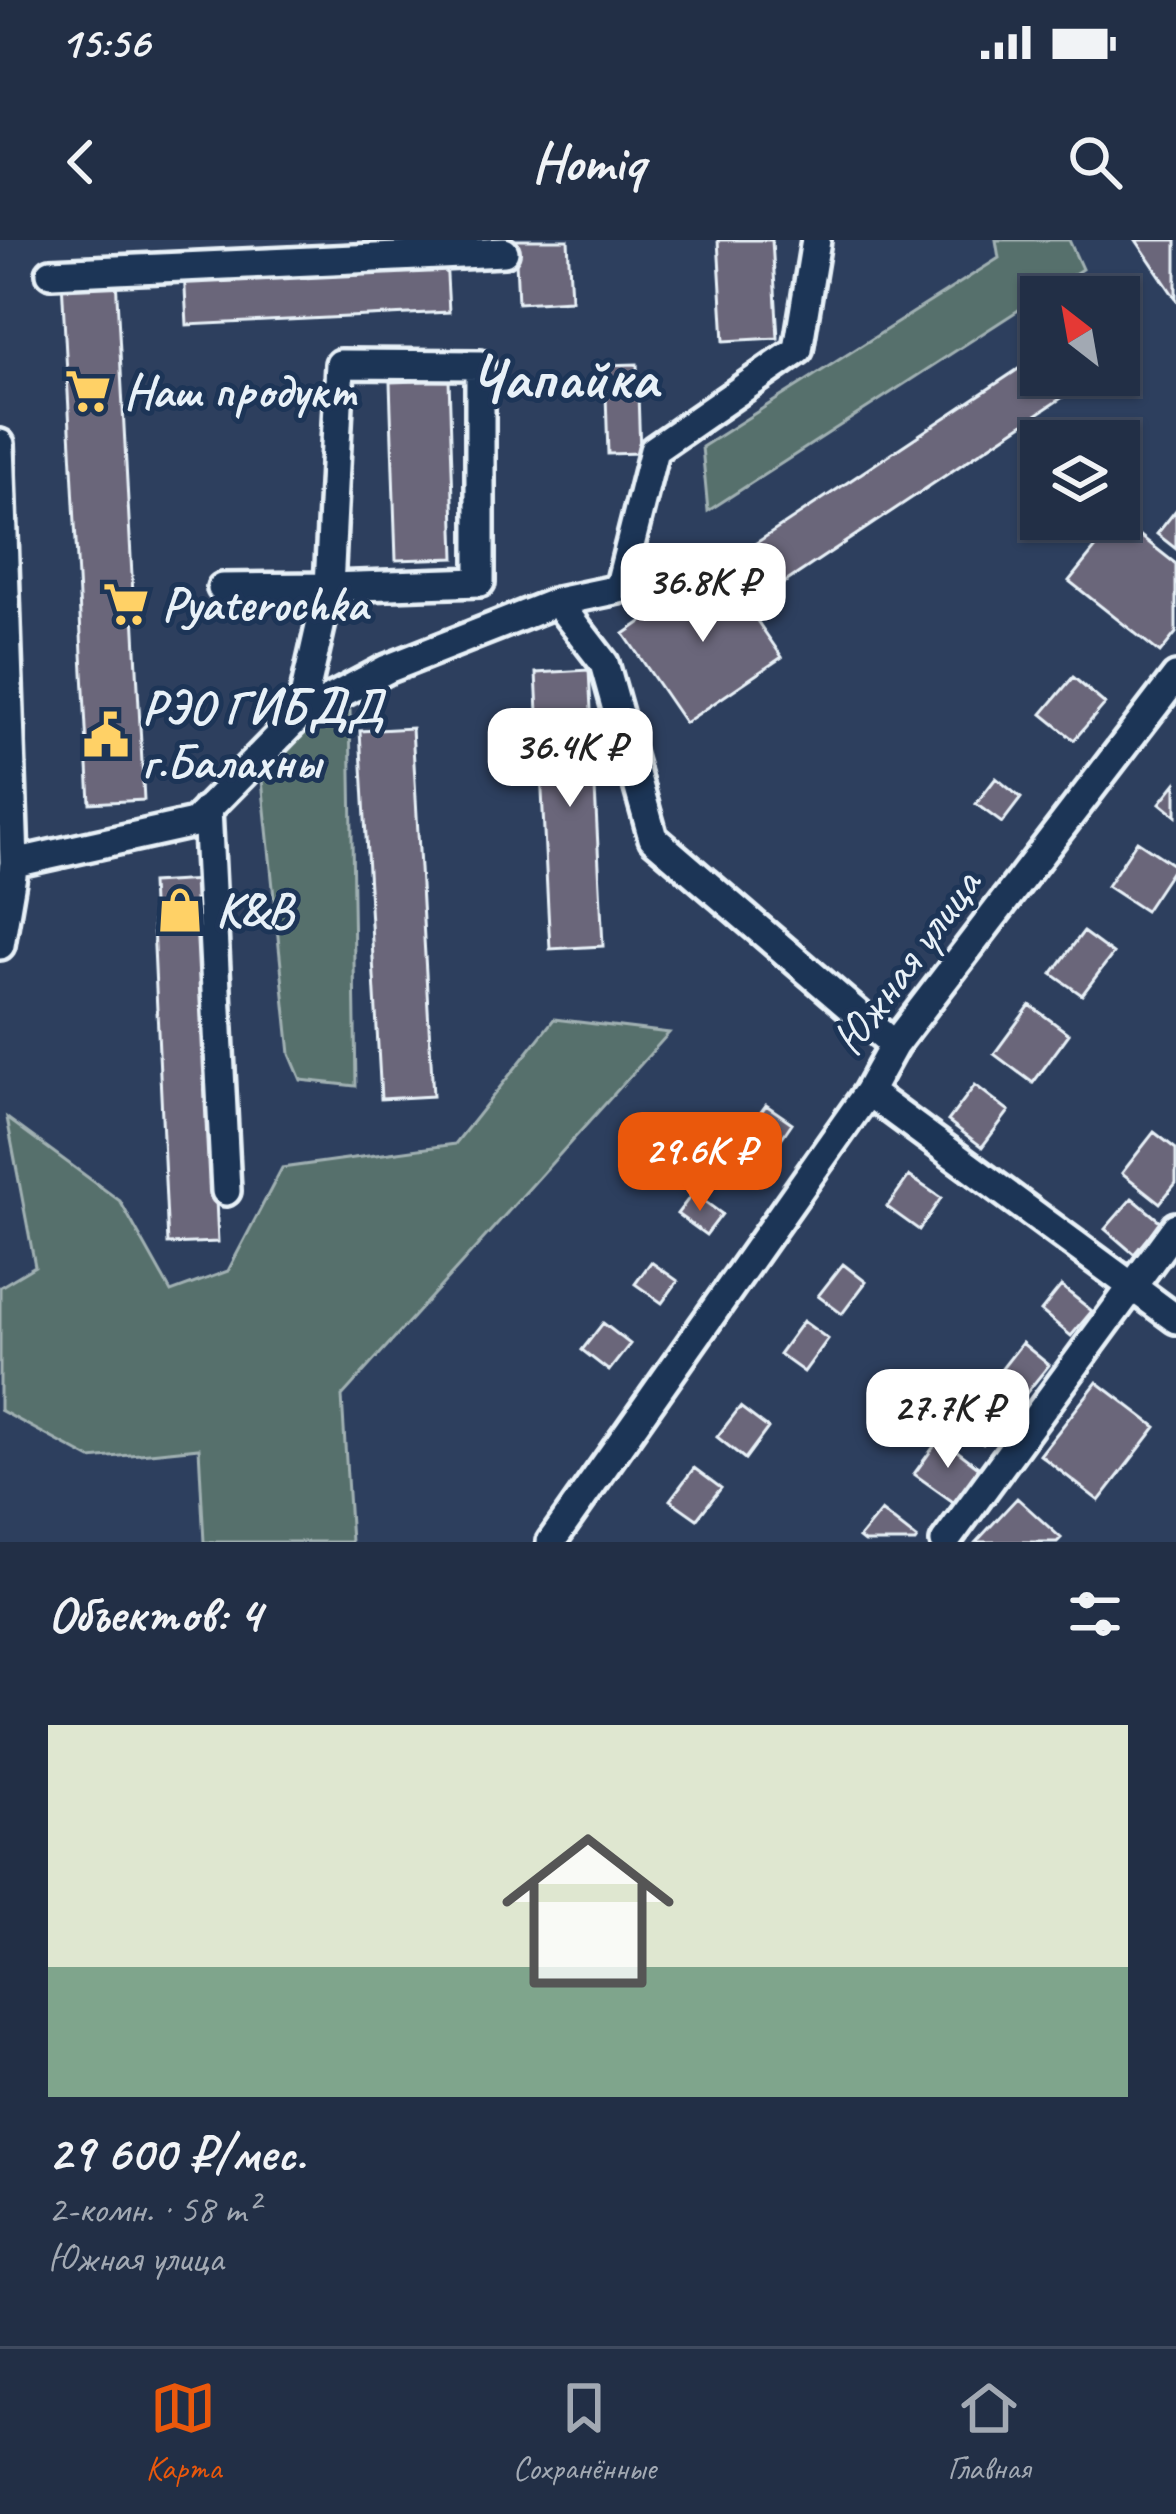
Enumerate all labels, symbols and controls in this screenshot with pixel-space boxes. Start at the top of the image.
text: 15:56 [60,14,149,71]
text: Homiq [532,128,644,196]
icon: back [48,129,114,195]
icon: search [1062,129,1128,195]
north arrow [1020,276,1140,396]
map controls [1020,276,1140,540]
district label: Чапайка [469,340,661,416]
place label: Наш продукт [124,361,358,421]
supermarket icon: Наш продукт [63,366,113,416]
button: layers [1020,420,1140,540]
pin: 36.8K ₽ [592,543,814,645]
text: 36.8K ₽ [648,557,758,606]
place label: Pyaterochka [162,574,371,634]
supermarket icon: Pyaterochka [101,579,151,629]
place label: РЭО ГИБДД г.Балахны [142,677,387,792]
pin: 36.4K ₽ [459,708,681,810]
public building icon: РЭО ГИБДД г.Балахны [81,710,131,760]
text: 36.4K ₽ [515,722,625,771]
street label: Южная улица [818,855,995,1067]
place label: K&B [216,880,296,940]
shop icon: K&B [155,885,205,935]
pin: 29.6K ₽ [589,1112,811,1214]
text: 29.6K ₽ [645,1126,755,1175]
pin: 27.7K ₽ [837,1369,1059,1471]
text: 27.7K ₽ [893,1383,1003,1432]
icon: filters [1062,1581,1128,1647]
text: Объектов: 4 [48,1582,261,1646]
icon: home [480,1803,696,2019]
text: 29 600 ₽/мес. [48,2121,305,2185]
text: 2-комн. · 58 m² [48,2185,258,2234]
text: Южная улица [48,2234,223,2283]
tab: Карта [146,2375,221,2489]
tab: Сохранённые [513,2375,656,2489]
tab: Главная [948,2375,1030,2489]

